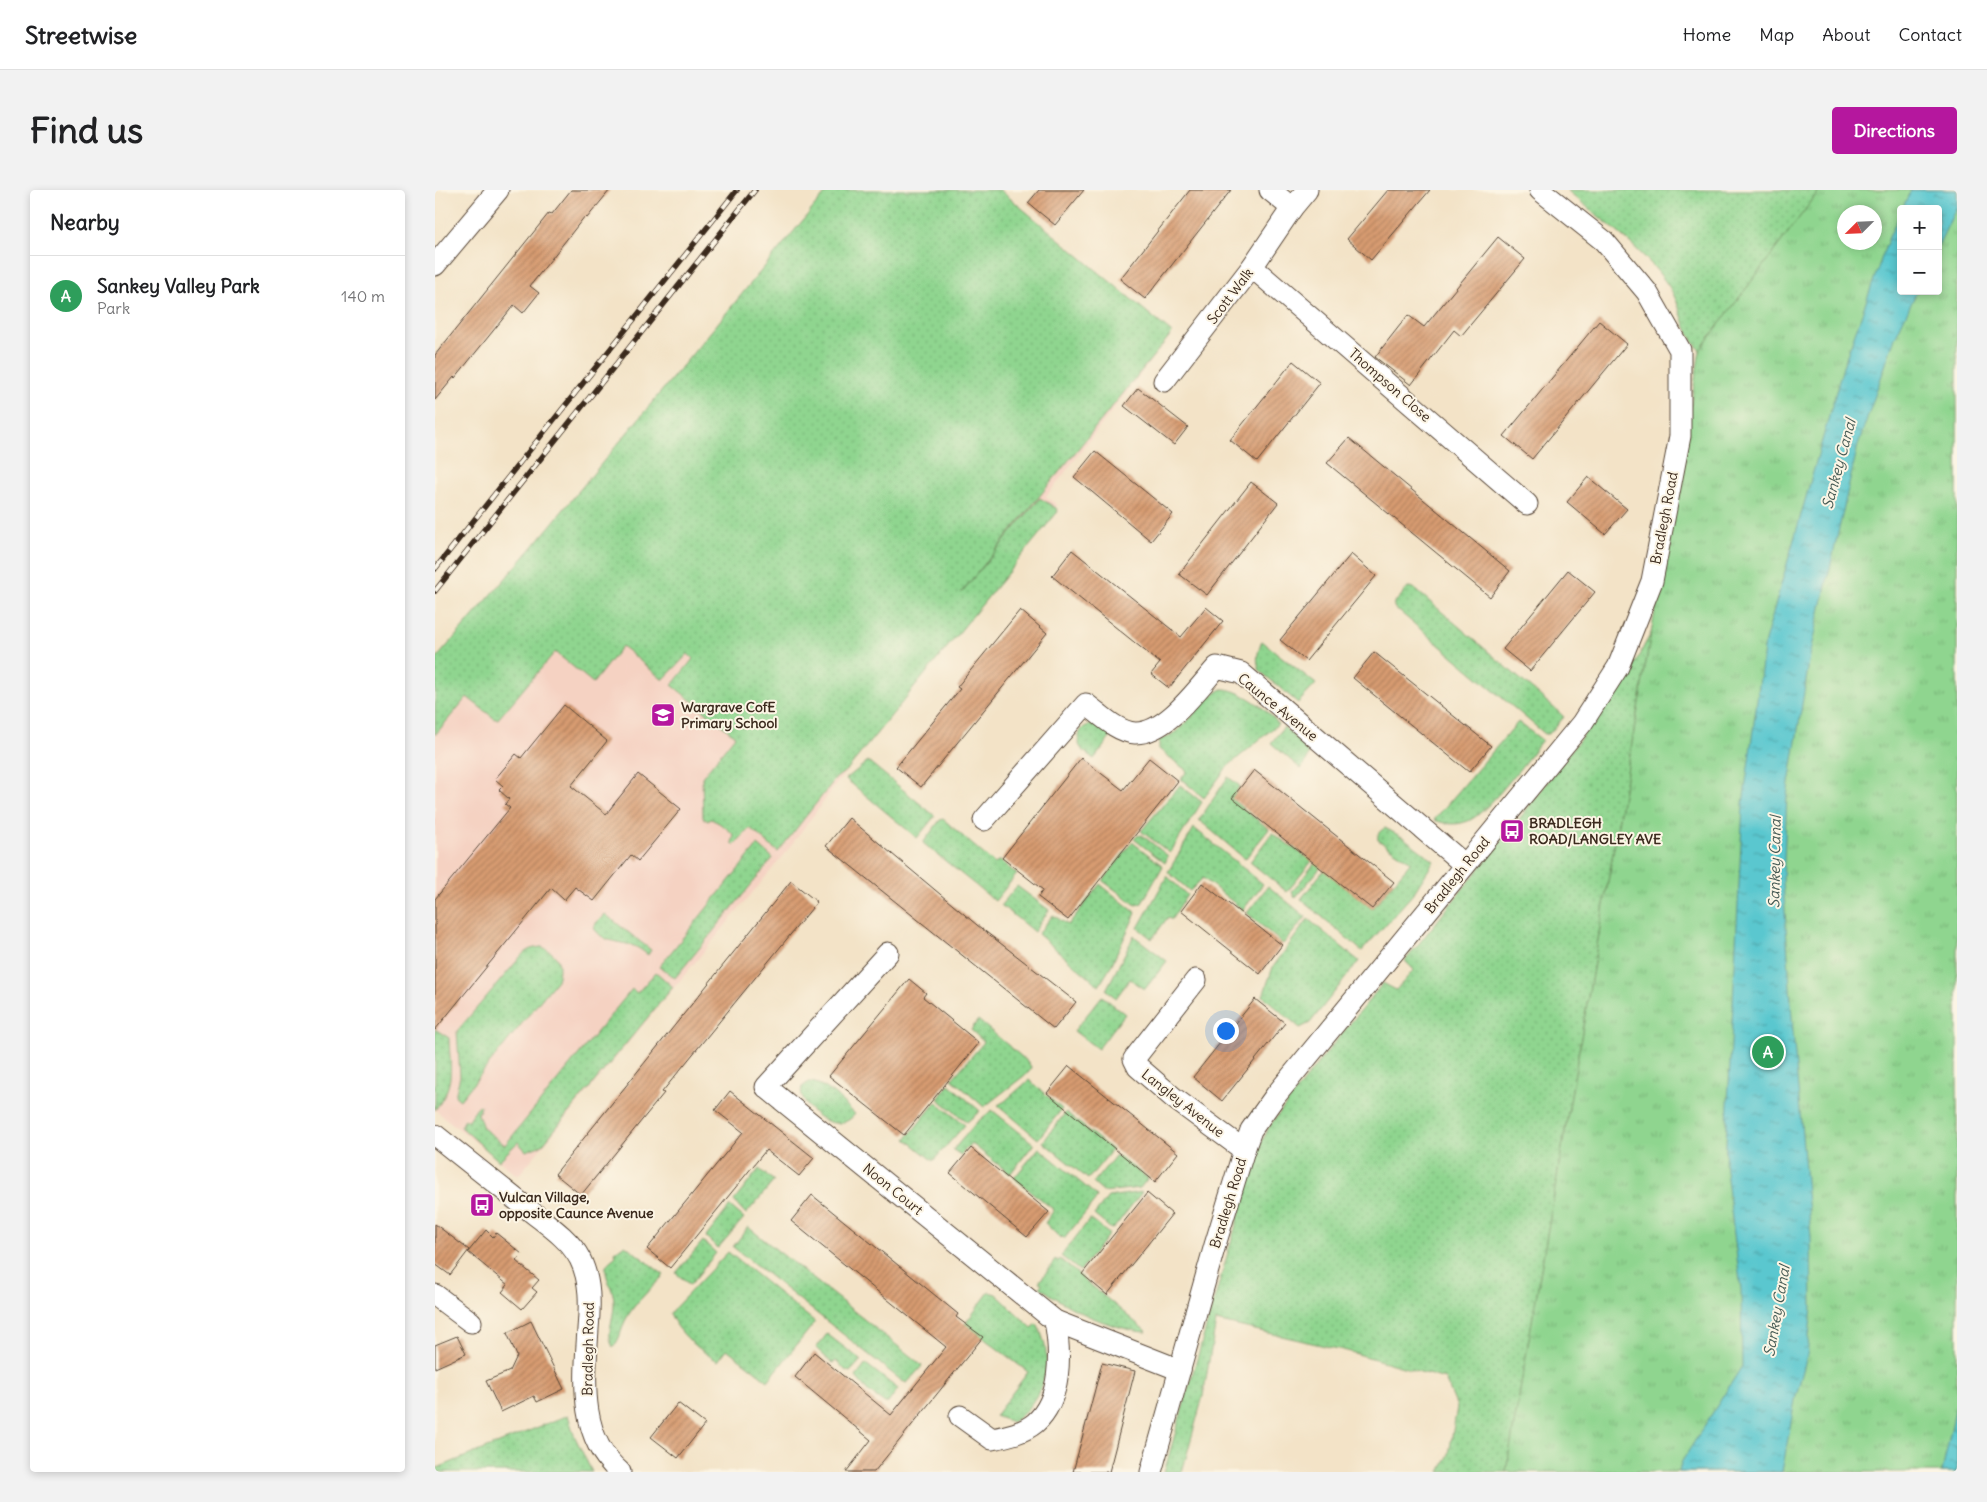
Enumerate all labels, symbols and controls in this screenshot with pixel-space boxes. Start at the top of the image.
text: Streetwise [25,20,137,50]
text: Home [1683,23,1731,46]
text: Map [1759,23,1794,46]
text: About [1822,23,1870,46]
text: Contact [1898,23,1962,46]
button: Directions [1832,107,1957,154]
text: Find us [30,108,143,152]
north arrow [1837,205,1882,250]
map controls [1897,205,1942,295]
button: + [1897,205,1942,250]
text: Nearby [50,209,120,236]
button: − [1897,250,1942,295]
street label: Scott Walk [1203,264,1257,328]
text: Sankey Valley Park [97,274,260,298]
text: A [61,286,71,306]
text: 140 m [341,286,385,306]
text: Park [97,298,130,318]
street label: Thompson Close [1345,344,1435,426]
water label: Sankey Canal [1817,414,1860,511]
street label: Bradlegh Road [1646,470,1682,566]
street label: Caunce Avenue [1234,669,1322,745]
place label: Wargrave CofE Primary School [681,698,777,732]
school or university icon: Wargrave CofE Primary School [650,702,676,728]
water label: Sankey Canal [1764,813,1785,908]
place label: BRADLEGH ROAD/LANGLEY AVE [1529,814,1661,848]
bus stop icon: BRADLEGH ROAD/LANGLEY AVE [1499,818,1525,844]
street label: Bradlegh Road [1421,833,1493,917]
your location [1213,1018,1239,1044]
pin: A [1752,1033,1784,1071]
street label: Langley Avenue [1138,1065,1228,1141]
street label: Bradlegh Road [1206,1156,1250,1250]
street label: Noon Court [859,1159,927,1219]
place label: Vulcan Village, opposite Caunce Avenue [499,1188,654,1222]
bus stop icon: Vulcan Village, opposite Caunce Avenue [469,1192,495,1218]
water label: Sankey Canal [1759,1261,1794,1358]
street label: Bradlegh Road [578,1302,598,1396]

